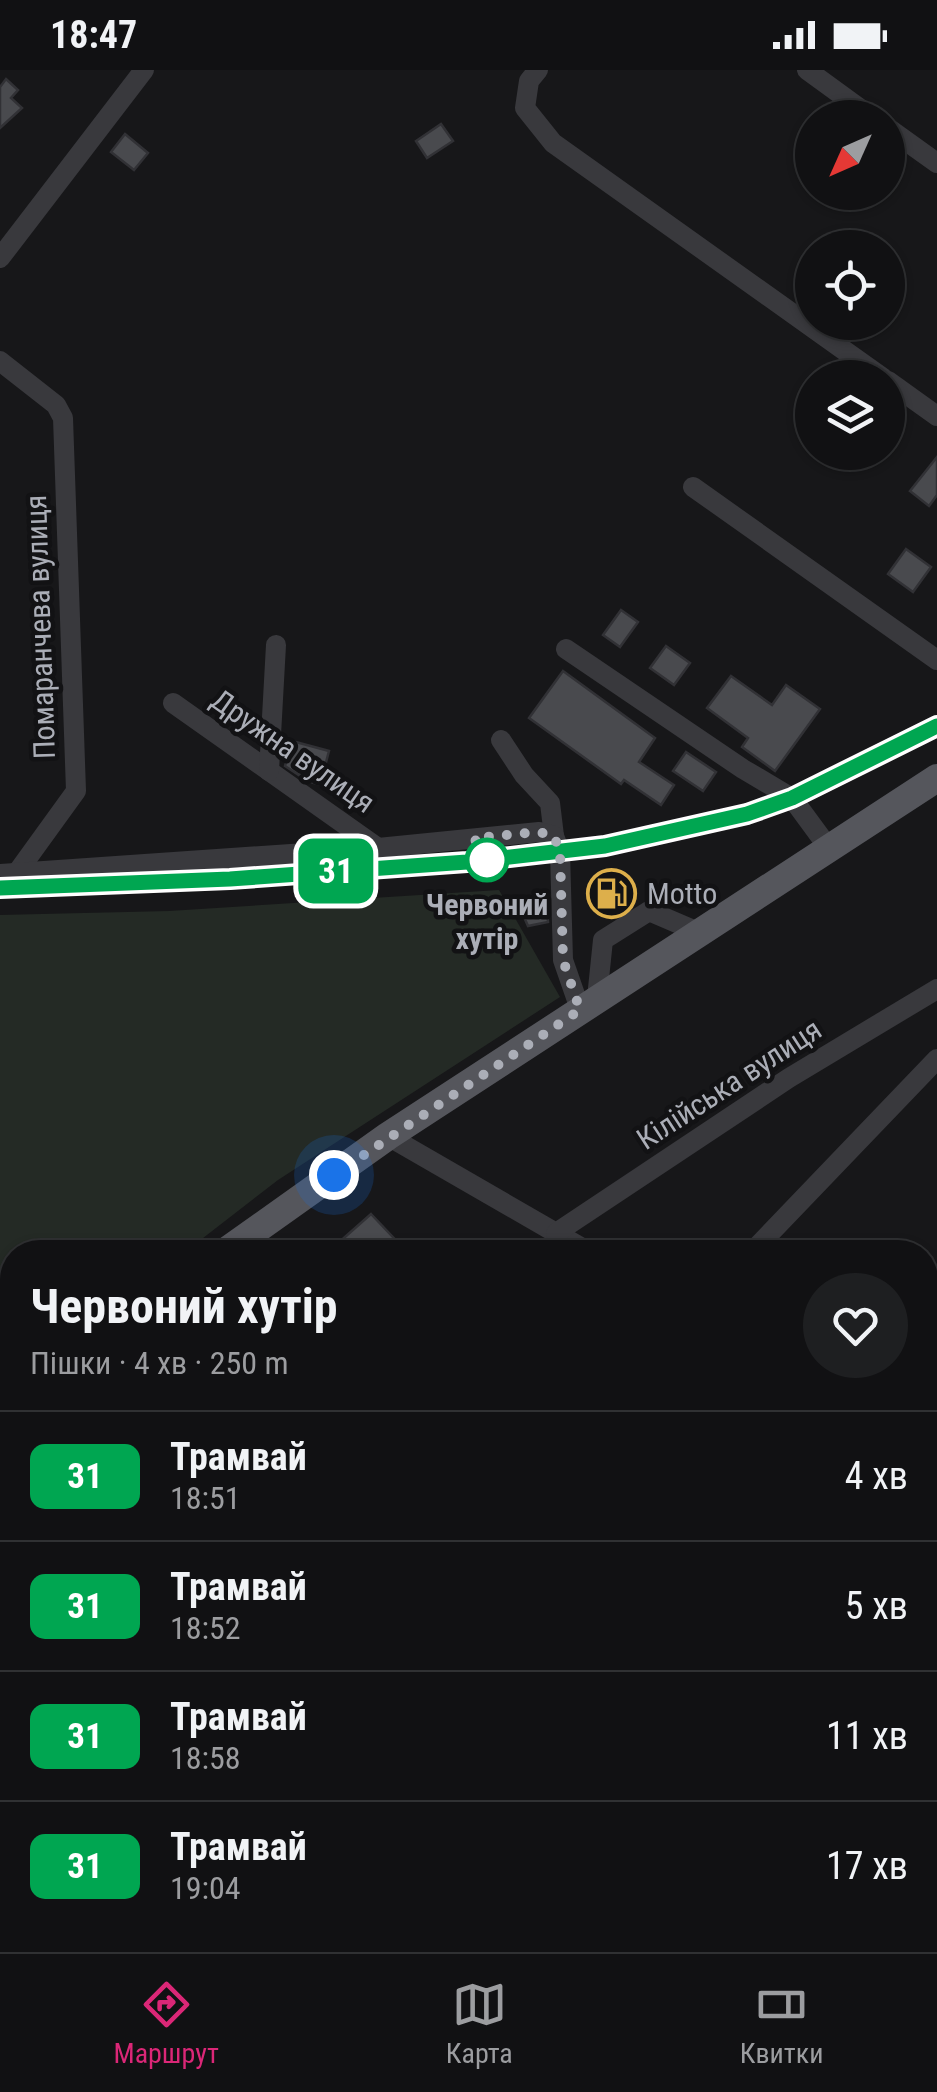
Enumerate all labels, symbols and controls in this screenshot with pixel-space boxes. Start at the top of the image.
text: 18:47 [50,13,137,57]
north arrow [795,100,905,210]
map controls [795,100,905,470]
button: locate [795,230,905,340]
button: layers [795,360,905,470]
street label: Помаранчева вулиця [18,494,62,760]
street label: Дружна вулиця [205,682,381,820]
line badge: 31 [291,838,381,904]
marker: Червоний хутір [466,839,508,881]
text: 31 [318,851,354,892]
fuel station icon: Motto [586,867,638,919]
place label: Motto [647,876,717,911]
place label: Червоний хутір [426,887,548,956]
street label: Кілійська вулиця [630,1011,828,1157]
your location [309,1150,359,1200]
button: heart [803,1273,908,1378]
text: Червоний хутір [30,1278,338,1335]
text: Пішки · 4 хв · 250 m [30,1344,289,1382]
text: Трамвай [170,1435,307,1479]
text: 4 хв [845,1454,908,1498]
text: 31 [67,1456,103,1497]
text: 18:51 [170,1479,241,1517]
text: Трамвай [170,1565,307,1609]
text: 5 хв [845,1584,908,1628]
text: 31 [67,1586,103,1627]
text: 18:52 [170,1609,241,1647]
text: Трамвай [170,1695,307,1739]
text: 11 хв [826,1714,908,1758]
text: 31 [67,1716,103,1757]
text: 18:58 [170,1739,241,1777]
text: Трамвай [170,1825,307,1869]
text: 17 хв [826,1844,908,1888]
text: 31 [67,1846,103,1887]
text: 19:04 [170,1869,241,1907]
tab: Маршрут [114,1977,219,2070]
tab: Карта [446,1977,513,2070]
tab: Квитки [740,1977,823,2070]

